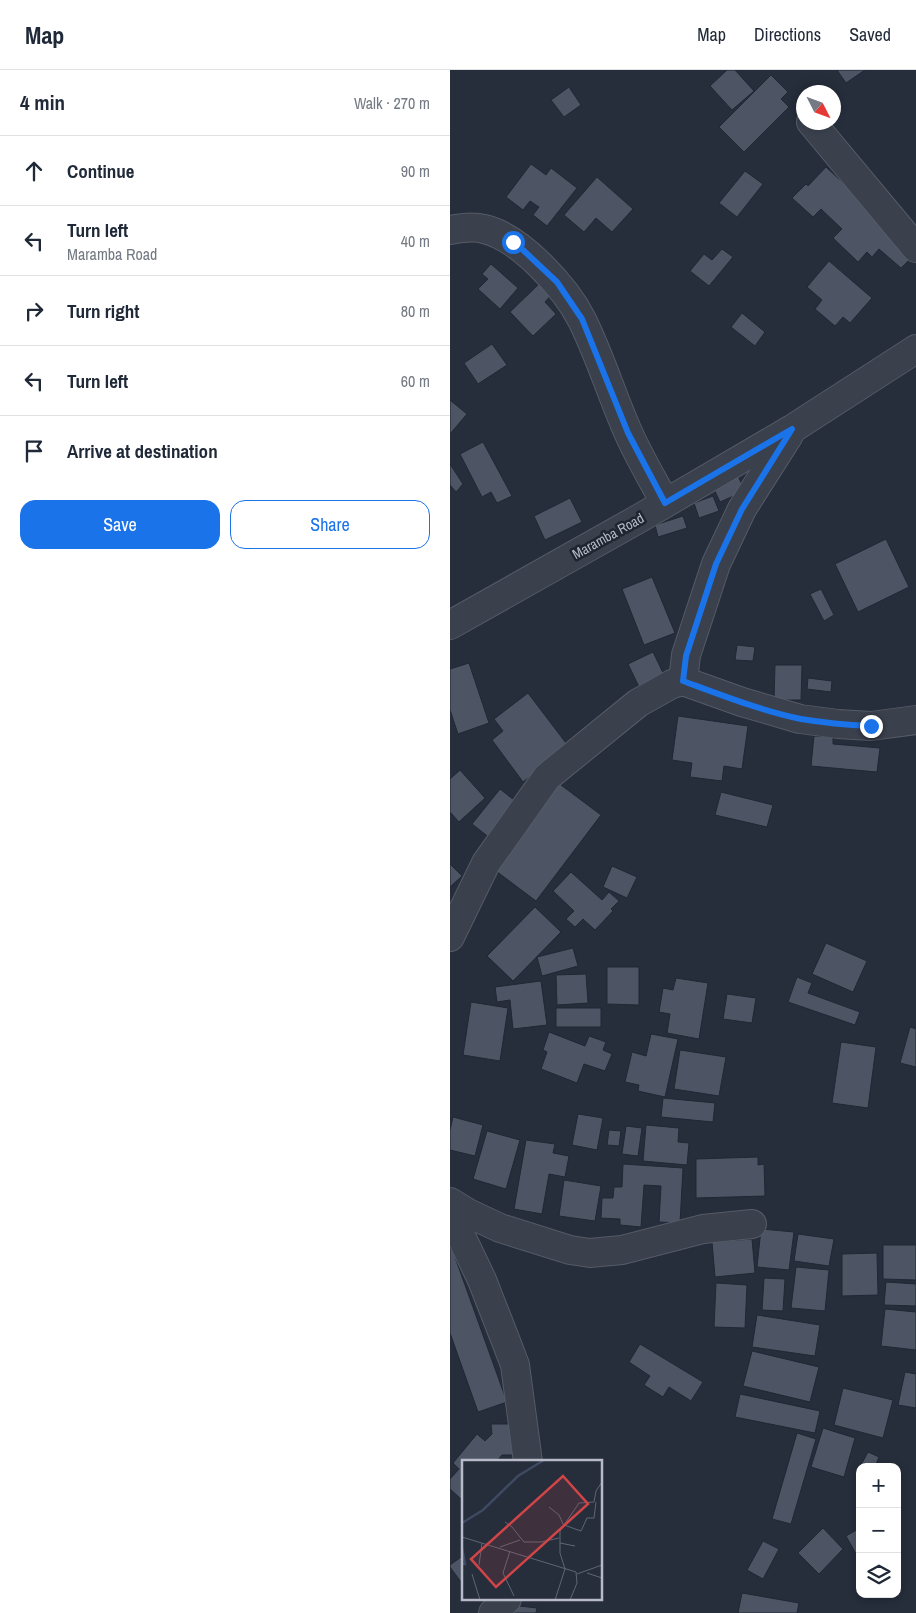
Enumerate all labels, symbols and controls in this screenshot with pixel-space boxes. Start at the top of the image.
text: Map [25,19,64,51]
text: Map [697,22,726,47]
text: Directions [754,22,821,47]
text: Saved [849,22,891,47]
north arrow [796,85,841,130]
text: 4 min [20,88,65,117]
text: Walk · 270 m [354,92,430,114]
icon: ahead [20,157,48,185]
text: Continue [67,158,135,184]
text: 90 m [401,160,430,182]
text: Turn left [67,217,128,243]
icon: left [20,227,48,255]
text: 40 m [401,230,430,252]
route start [502,231,525,254]
text: Maramba Road [67,243,157,265]
icon: right [20,297,48,325]
text: Turn right [67,298,139,324]
text: 80 m [401,300,430,322]
icon: left [20,367,48,395]
text: Turn left [67,368,128,394]
text: 60 m [401,370,430,392]
icon: arrive [20,437,48,465]
text: Arrive at destination [67,438,218,464]
button: Save [20,500,220,549]
button: Share [230,500,430,549]
street label: Maramba Road [569,509,647,563]
route end [860,715,883,738]
inset map [462,1460,602,1600]
map controls [856,1463,901,1598]
button: + [856,1463,901,1508]
button: − [856,1508,901,1553]
button: layers [856,1553,901,1598]

